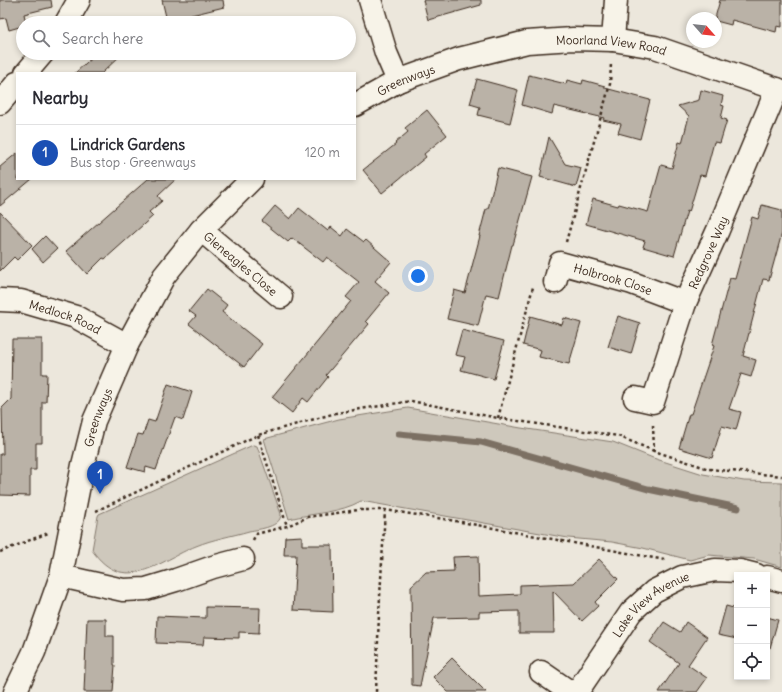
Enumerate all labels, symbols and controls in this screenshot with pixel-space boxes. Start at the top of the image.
north arrow [686,12,722,48]
search box [16,16,356,60]
icon: search [30,27,52,49]
text: Search here [62,29,143,48]
street label: Moorland View Road [555,31,669,58]
street label: Greenways [374,61,437,99]
text: Nearby [32,87,88,109]
text: Lindrick Gardens [70,135,185,154]
text: 1 [42,144,48,161]
text: 120 m [305,144,340,161]
text: Bus stop · Greenways [70,154,196,171]
street label: Redgrove Way [685,214,731,291]
street label: Gleneagles Close [201,228,281,299]
street label: Holbrook Close [572,260,655,298]
your location [408,266,428,286]
street label: Medlock Road [28,296,104,337]
street label: Greenways [80,386,115,448]
pin: 1 [87,461,113,494]
street label: Lake View Avenue [609,568,690,640]
map controls [734,572,770,680]
button: + [734,572,770,608]
button: − [734,608,770,644]
button: locate [734,644,770,680]

